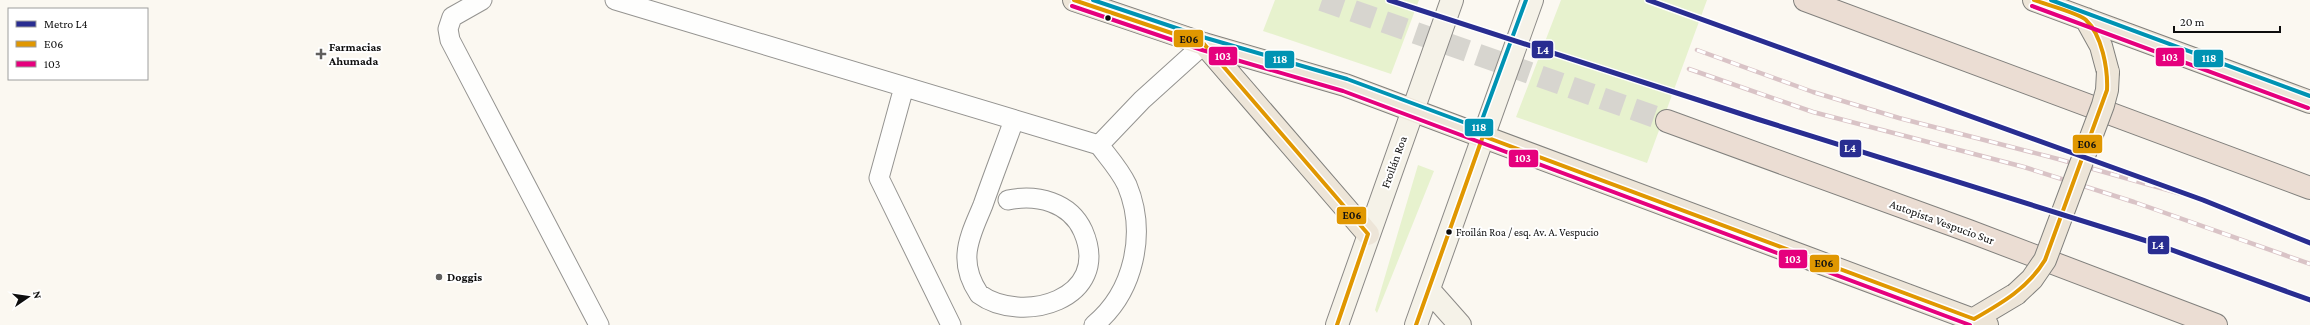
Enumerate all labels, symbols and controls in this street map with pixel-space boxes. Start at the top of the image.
legend [8,8,148,80]
scale bar [2174,8,2280,34]
unlabelled marker [1103,13,1113,23]
text: 20 m [2180,15,2205,29]
text: Metro L4 [44,17,88,31]
line badge: E06 [1173,29,1204,48]
text: E06 [1180,33,1198,45]
text: E06 [44,37,63,51]
place label: Farmacias Ahumada [328,40,381,68]
line badge: L4 [1531,40,1554,59]
text: L4 [1537,44,1549,56]
line badge: 103 [1208,46,1238,66]
line badge: 103 [2155,47,2185,67]
marker: Farmacias Ahumada [316,49,326,59]
line badge: 118 [2193,49,2224,68]
text: 103 [1215,50,1231,62]
line badge: 118 [1264,50,1295,69]
text: 103 [2162,51,2178,63]
text: 118 [2202,52,2216,64]
text: 118 [1273,53,1287,65]
text: 103 [44,57,61,71]
line badge: 118 [1464,118,1494,137]
text: 118 [1472,121,1486,133]
street label: Froilán Roa [1378,134,1410,190]
line badge: E06 [2072,134,2103,154]
text: E06 [2078,138,2096,150]
line badge: L4 [1839,139,1862,158]
text: L4 [1844,142,1856,154]
line badge: 103 [1508,149,1539,168]
text: 103 [1515,152,1531,164]
street label: Autopista Vespucio Sur [1888,197,1997,248]
line badge: E06 [1336,206,1367,225]
text: E06 [1343,209,1361,221]
place label: Froilán Roa / esq. Av. A. Vespucio [1456,226,1599,239]
marker: Froilán Roa / esq. Av. A. Vespucio [1444,227,1454,237]
line badge: L4 [2147,235,2170,255]
text: L4 [2152,239,2164,251]
line badge: 103 [1778,249,1808,269]
text: 103 [1785,253,1801,265]
line badge: E06 [1809,254,1840,273]
text: E06 [1815,257,1833,269]
place label: Doggis [447,270,482,284]
marker: Doggis [434,272,444,282]
north arrow [8,277,48,317]
text: N [31,290,45,300]

